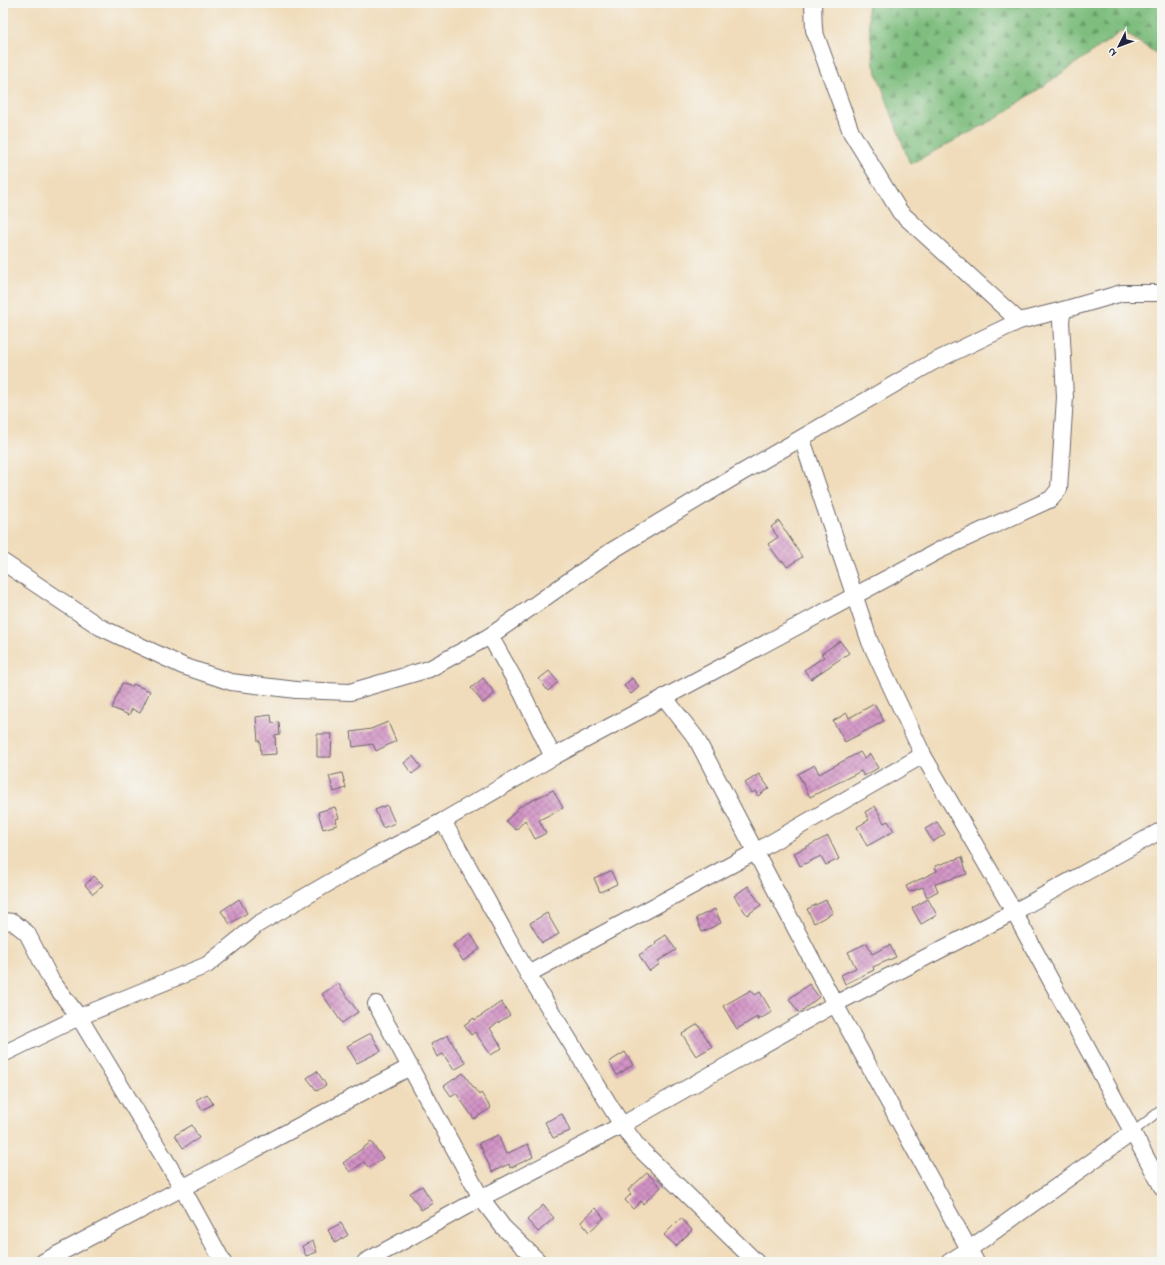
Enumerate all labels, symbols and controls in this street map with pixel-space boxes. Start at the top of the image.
north arrow [1099,26,1139,66]
text: N [1104,44,1121,60]

